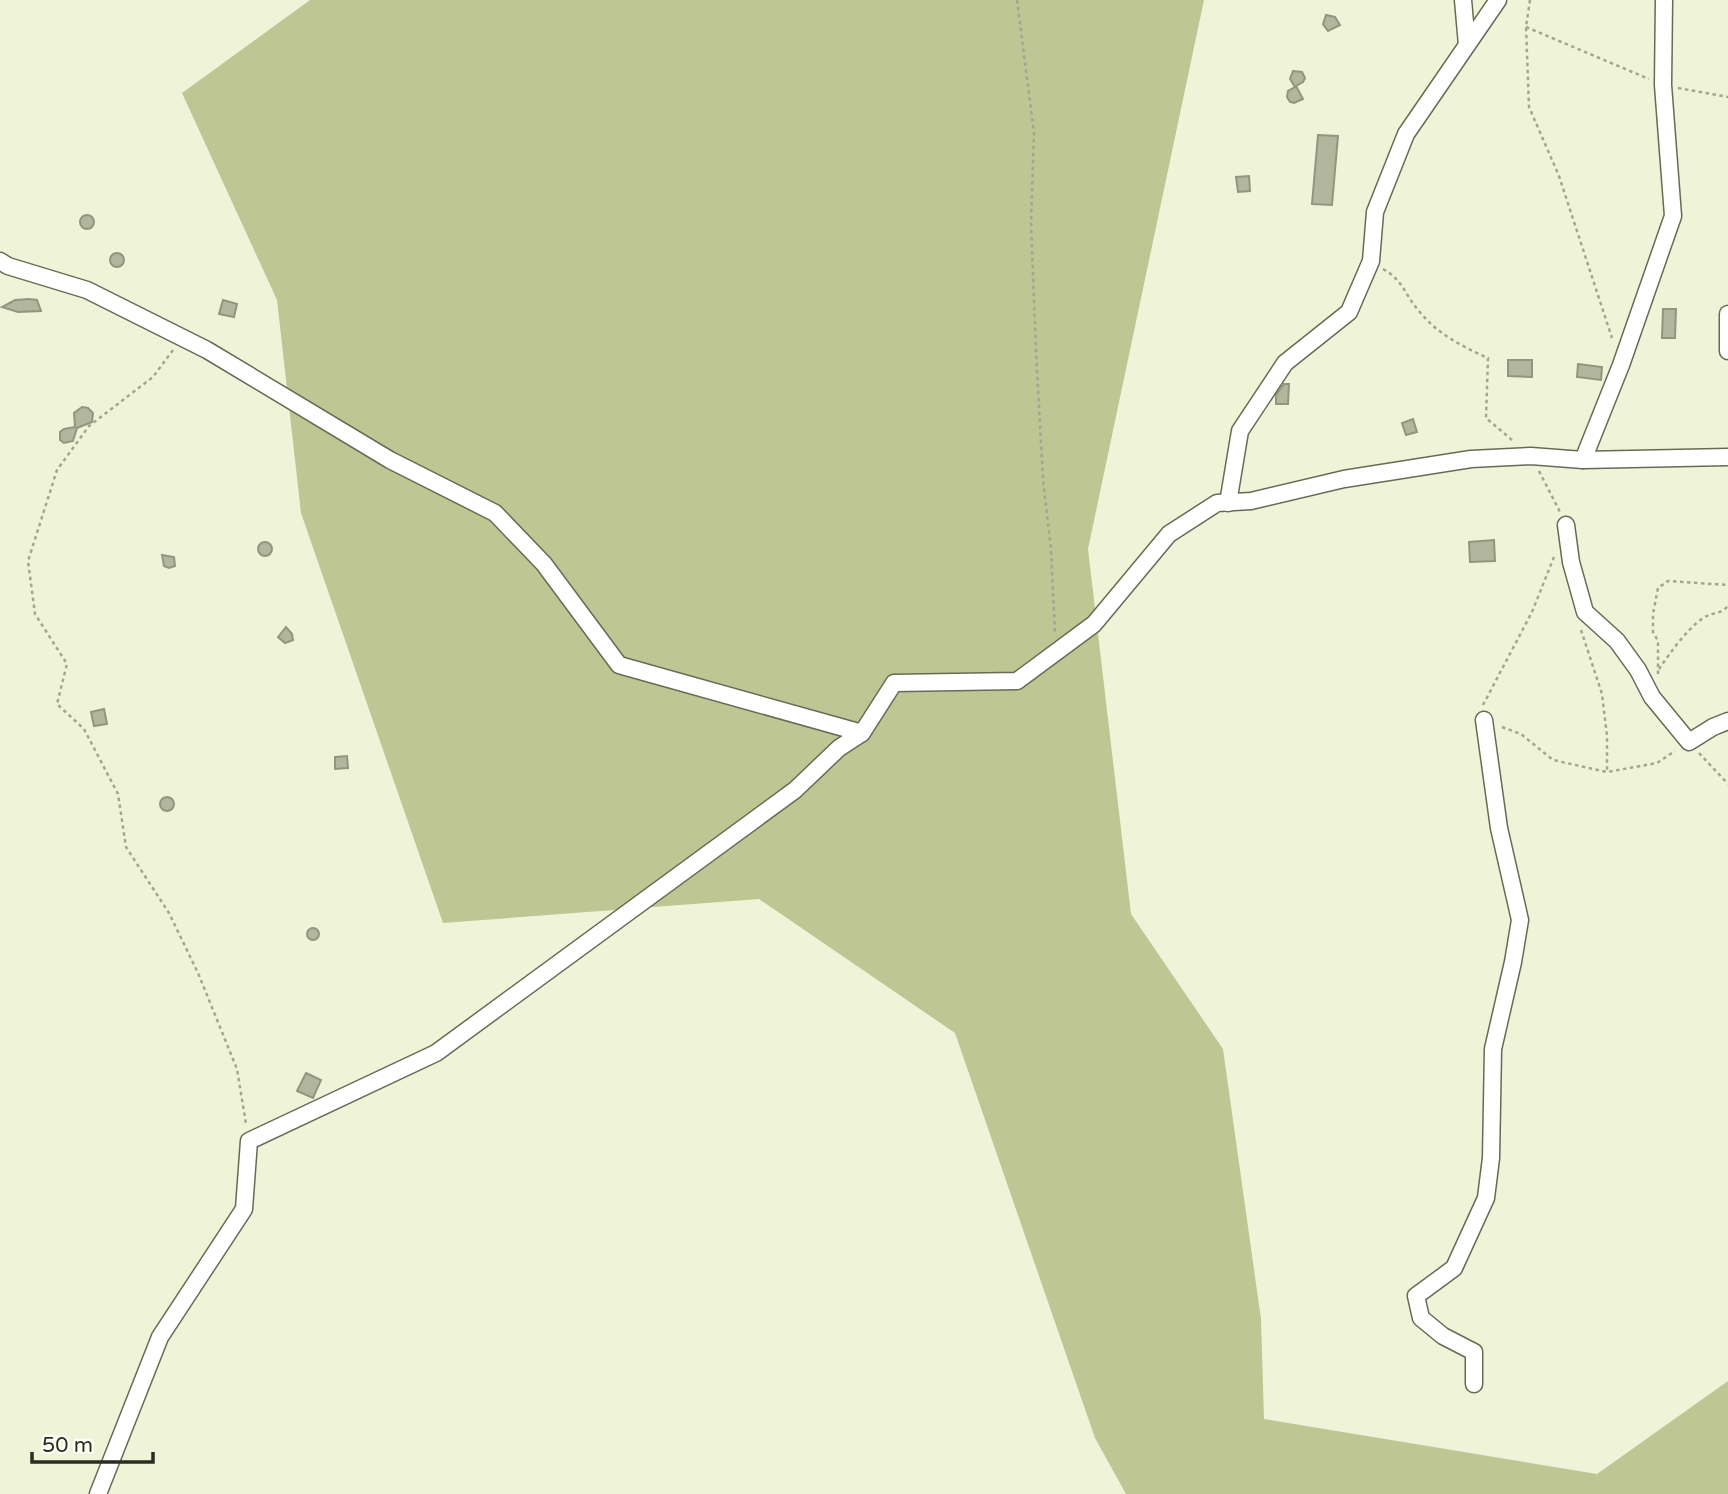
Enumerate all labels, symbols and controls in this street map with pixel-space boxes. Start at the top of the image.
scale bar [32,1420,152,1464]
text: 50 m [42,1433,93,1458]

